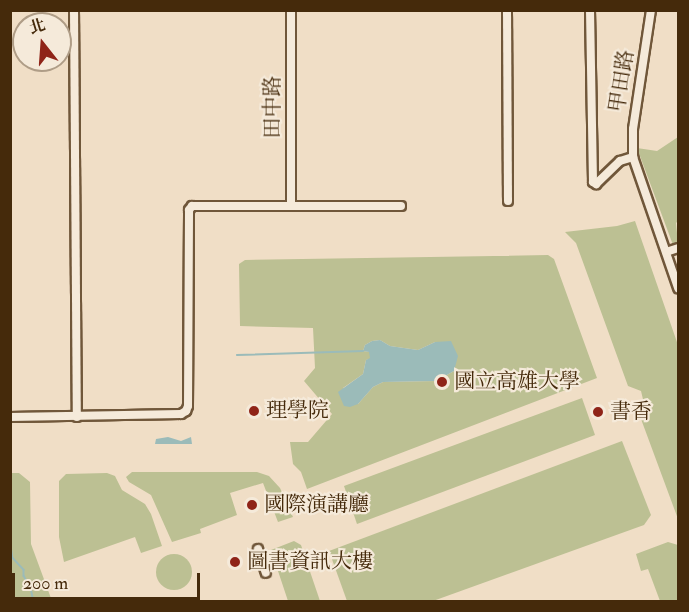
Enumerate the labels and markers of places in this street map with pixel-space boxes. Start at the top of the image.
place label: 國立高雄大學 [454,369,580,395]
marker: 國立高雄大學 [435,375,449,389]
place label: 理學院 [266,398,329,424]
place label: 書香 [610,399,652,425]
marker: 理學院 [247,404,261,418]
marker: 書香 [591,405,605,419]
place label: 國際演講廳 [264,492,369,518]
marker: 國際演講廳 [245,498,259,512]
place label: 圖書資訊大樓 [247,549,373,575]
marker: 圖書資訊大樓 [228,555,242,569]

